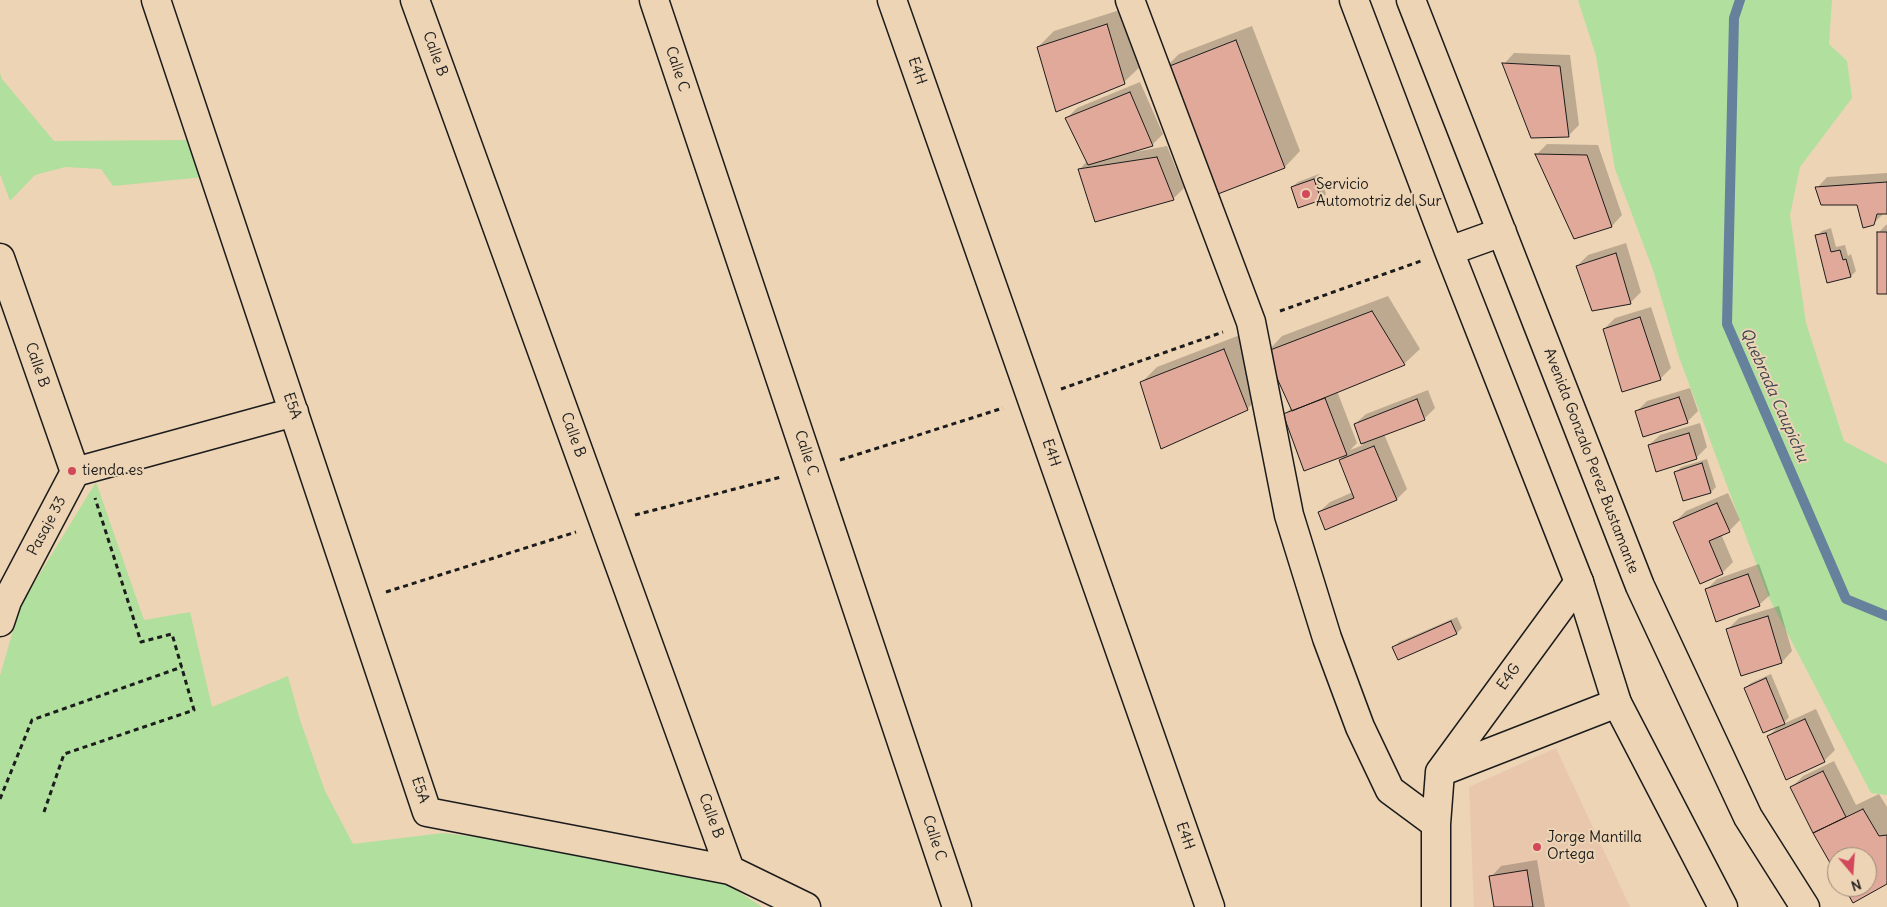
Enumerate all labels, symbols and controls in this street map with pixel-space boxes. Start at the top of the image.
street label: Calle B [419,29,451,79]
street label: Calle C [661,44,693,94]
street label: E4H [904,55,930,87]
place label: Servicio Automotriz del Sur [1316,176,1442,211]
marker: Servicio Automotriz del Sur [1300,188,1312,200]
water label: Quebrada Caupichu [1736,325,1812,465]
street label: Calle B [21,340,53,390]
street label: Avenida Gonzalo Perez Bustamante [1540,346,1642,576]
street label: E5A [279,390,305,422]
street label: Calle B [557,410,589,460]
street label: Calle C [790,428,822,478]
street label: E4H [1038,437,1064,469]
place label: tienda es [82,462,143,480]
marker: tienda es [66,465,78,477]
street label: Pasaje 33 [24,493,70,559]
street label: E4G [1493,660,1525,694]
street label: E5A [407,774,433,806]
street label: Calle B [695,791,727,841]
street label: Calle C [918,813,950,863]
street label: E4H [1172,820,1198,852]
place label: Jorge Mantilla Ortega [1547,829,1642,864]
marker: Jorge Mantilla Ortega [1531,841,1543,853]
north arrow [1827,847,1877,897]
text: N [1849,875,1864,895]

